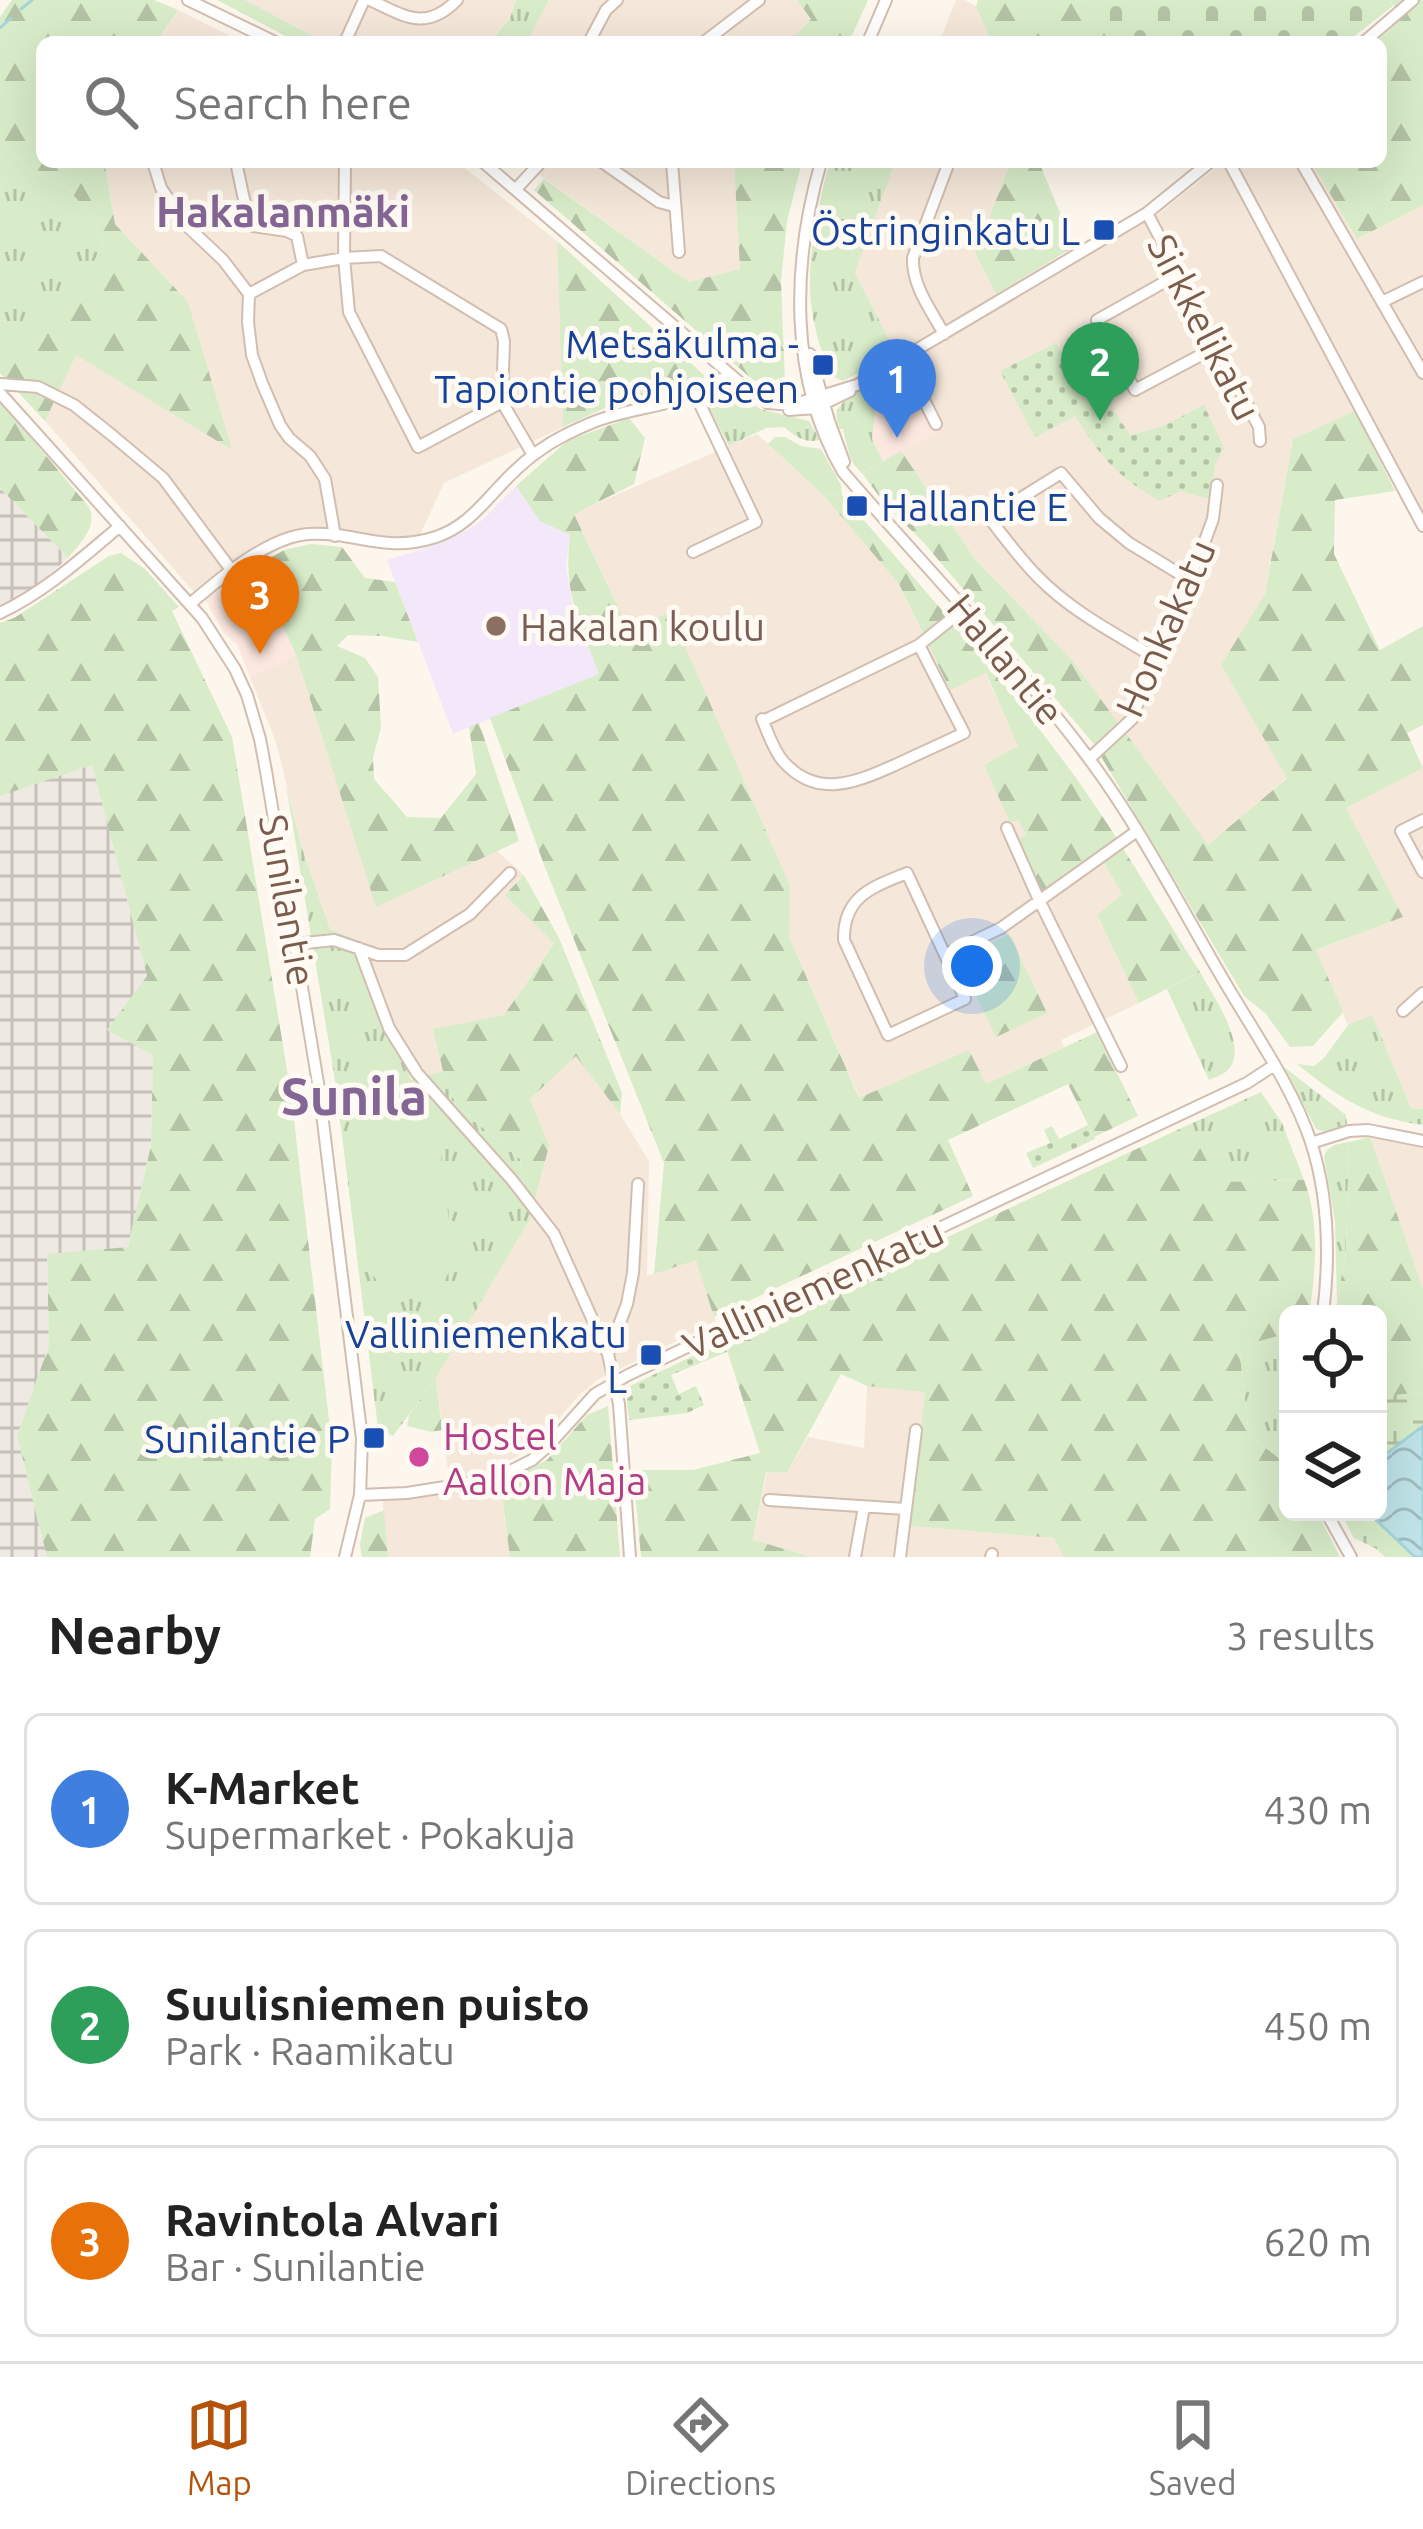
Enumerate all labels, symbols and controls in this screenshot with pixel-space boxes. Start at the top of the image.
search box [36,36,1387,168]
icon: search [78,69,144,135]
text: Search here [174,77,412,128]
district label: Hakalanmäki [156,188,410,235]
place label: Östringinkatu L [811,209,1080,252]
marker: Östringinkatu L [1091,217,1117,243]
street label: Sirkkelikatu [1140,227,1270,427]
place label: Metsäkulma - Tapiontie pohjoiseen [434,322,799,410]
pin: 2 [1061,322,1139,421]
pin: 1 [858,339,936,438]
marker: Metsäkulma - Tapiontie pohjoiseen [810,352,836,378]
place label: Hallantie E [881,485,1068,528]
marker: Hallantie E [844,493,870,519]
street label: Honkakatu [1107,533,1223,723]
pin: 3 [221,555,299,654]
street label: Hallantie [939,585,1073,733]
place label: Hakalan koulu [520,605,765,648]
marker: Hakalan koulu [483,613,509,639]
street label: Sunilantie [252,811,324,989]
your location [942,936,1002,996]
district label: Sunila [281,1067,427,1125]
street label: Valliniemenkatu [676,1209,950,1367]
map controls [1279,1305,1387,1521]
button: locate [1279,1305,1387,1413]
place label: Valliniemenkatu L [345,1312,627,1400]
marker: Valliniemenkatu L [638,1342,664,1368]
button: layers [1279,1413,1387,1521]
place label: Hostel Aallon Maja [443,1414,646,1502]
place label: Sunilantie P [144,1417,350,1460]
marker: Sunilantie P [361,1425,387,1451]
marker: Hostel Aallon Maja [406,1444,432,1470]
text: Nearby [48,1606,221,1664]
text: 3 results [1226,1614,1375,1657]
text: K-Market [165,1762,360,1813]
text: 1 [79,1788,101,1831]
text: 430 m [1263,1788,1372,1831]
text: Supermarket · Pokakuja [165,1813,576,1856]
text: Suulisniemen puisto [165,1978,590,2029]
text: 2 [79,2004,101,2047]
text: 450 m [1263,2004,1372,2047]
text: Park · Raamikatu [165,2029,455,2072]
text: Ravintola Alvari [165,2194,500,2245]
text: 3 [79,2220,101,2263]
text: 620 m [1263,2220,1372,2263]
text: Bar · Sunilantie [165,2245,425,2288]
tab: Map [186,2392,252,2501]
tab: Directions [625,2392,776,2501]
tab: Saved [1149,2392,1237,2501]

